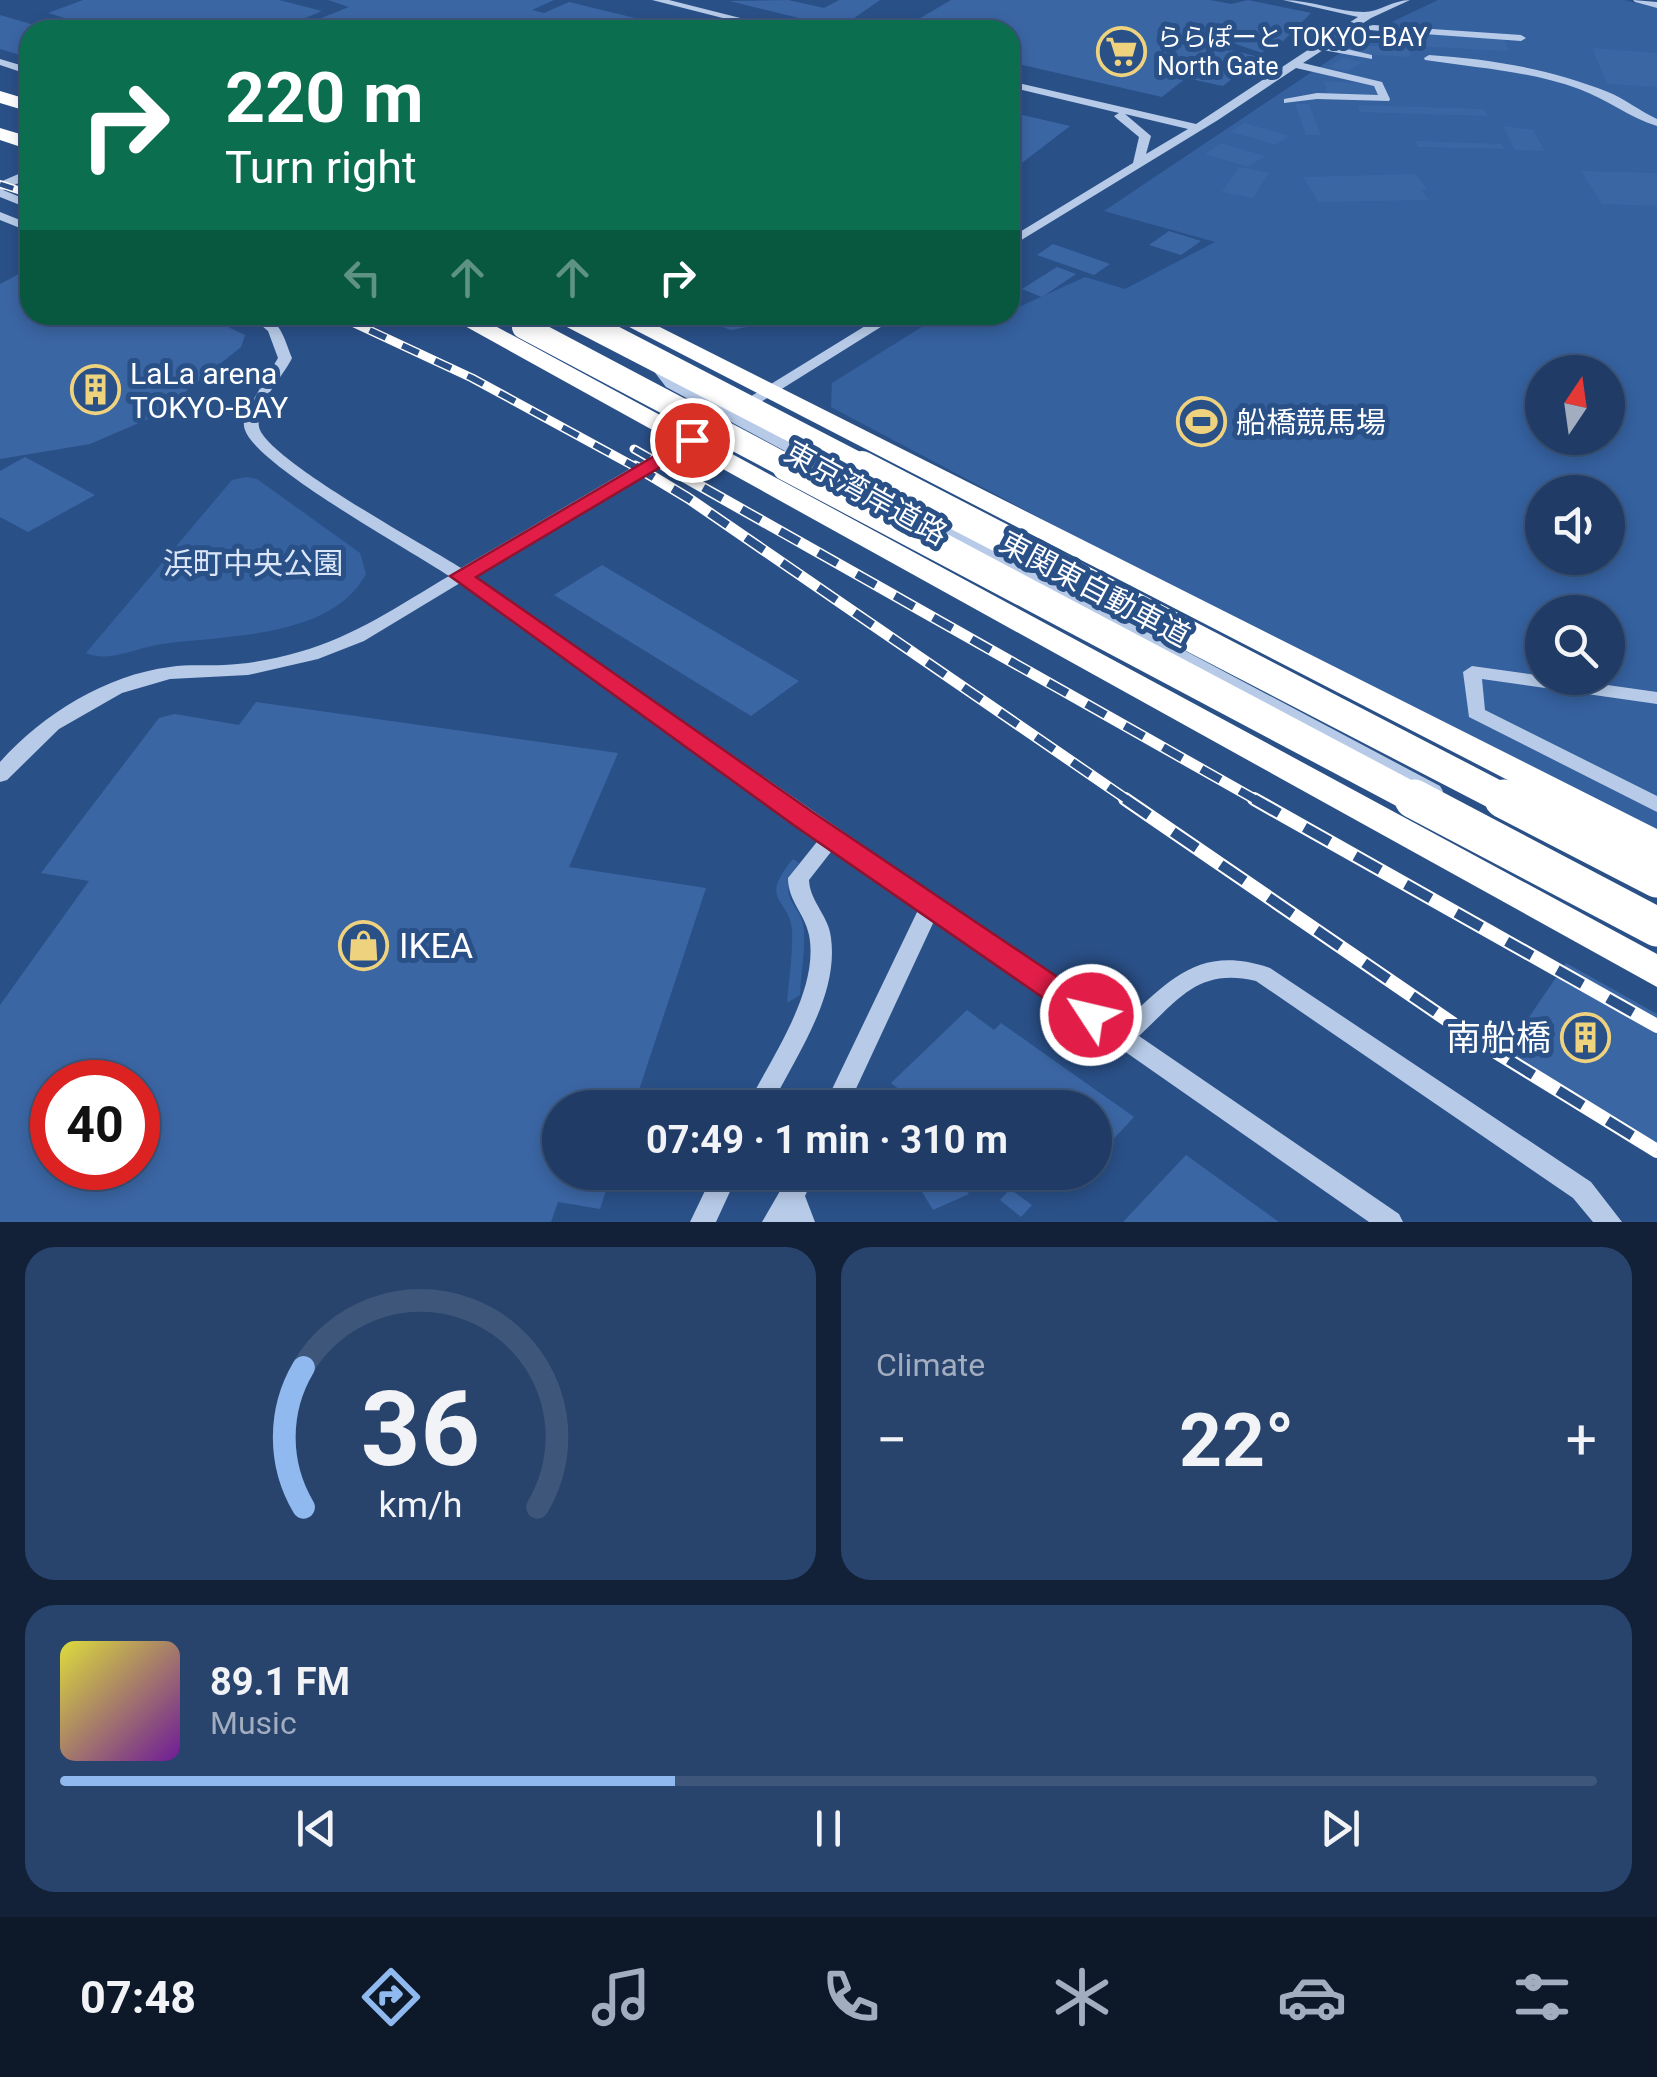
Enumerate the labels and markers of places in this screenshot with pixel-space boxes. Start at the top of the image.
place label: ららぽーと TOKYO−BAY North Gate [1157,23,1428,81]
supermarket icon: ららぽーと TOKYO−BAY North Gate [1096,25,1148,77]
place label: LaLa arena TOKYO-BAY [130,356,288,425]
building icon: LaLa arena TOKYO-BAY [69,364,121,416]
sports icon: 船橋競馬場 [1175,396,1227,448]
pin [650,398,735,483]
place label: 船橋競馬場 [1236,405,1386,440]
shop icon: IKEA [338,920,390,972]
place label: IKEA [399,926,473,967]
building icon: 南船橋 [1560,1012,1612,1064]
place label: 南船橋 [1446,1018,1551,1059]

